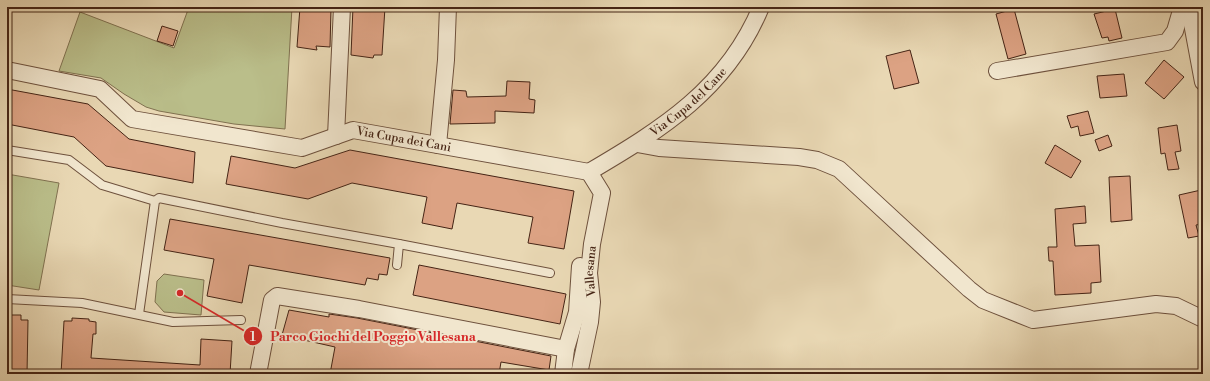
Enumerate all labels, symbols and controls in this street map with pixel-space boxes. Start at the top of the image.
street label: Via Cupa del Cane [646,64,730,140]
street label: Via Cupa dei Cani [354,123,452,155]
street label: Vallesana [581,244,599,299]
callout: Parco Giochi del Poggio Vallesana [243,324,484,349]
text: Parco Giochi del Poggio Vallesana [270,329,477,345]
text: 1 [250,330,256,345]

